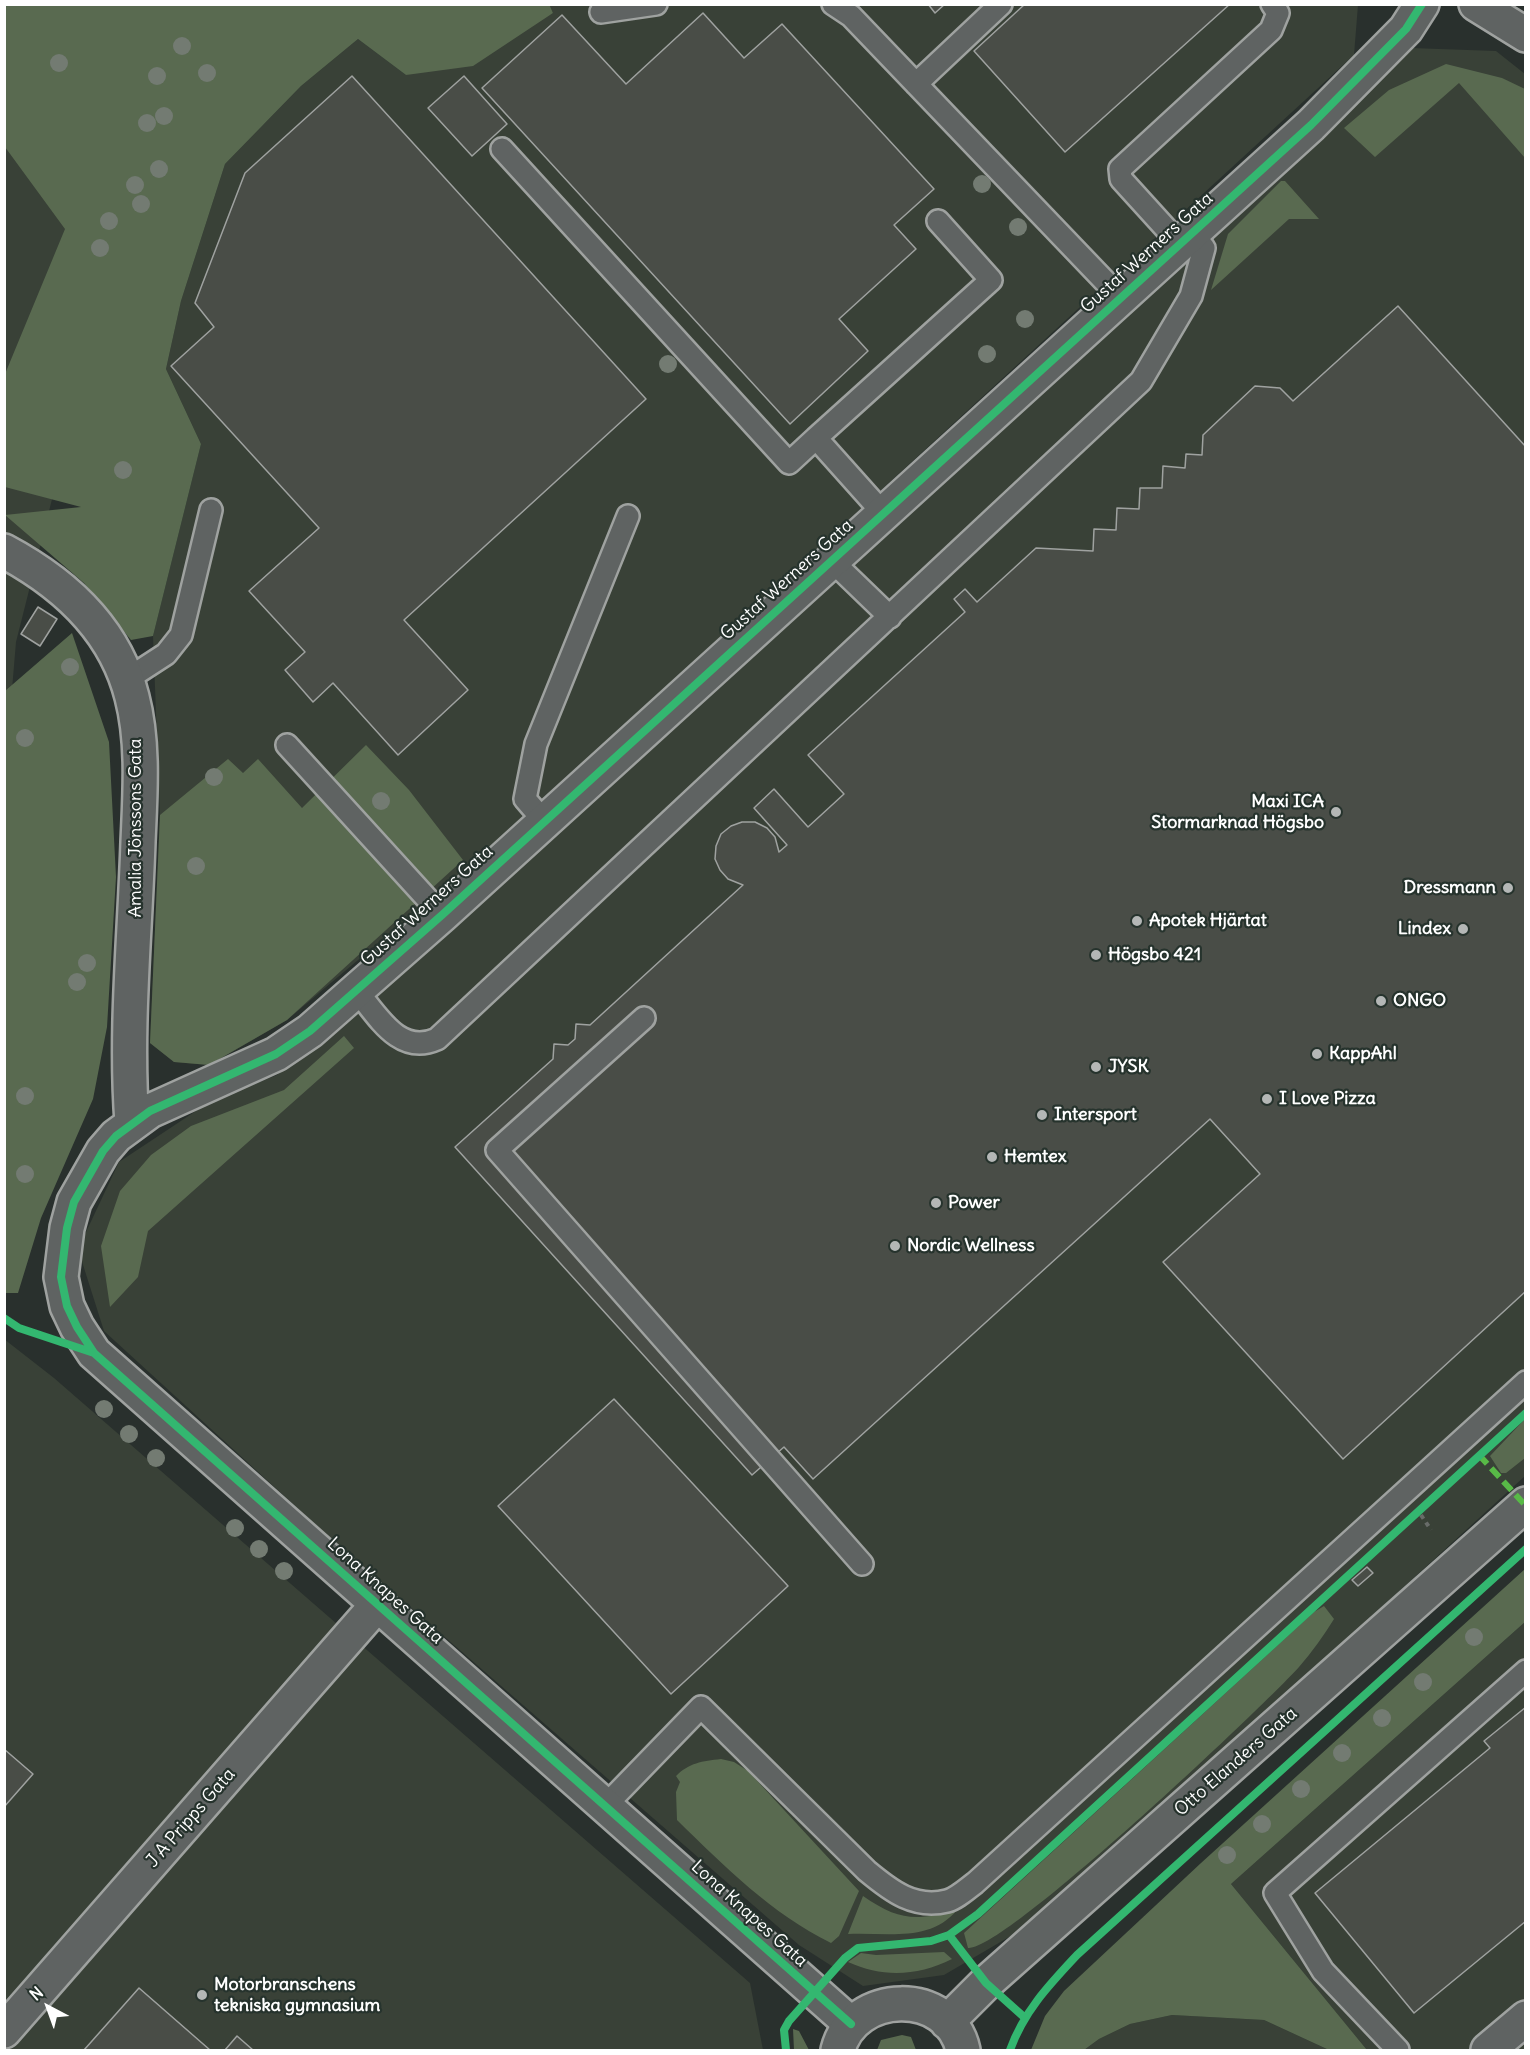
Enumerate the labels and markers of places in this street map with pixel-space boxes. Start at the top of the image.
place label: Maxi ICA Stormarknad Högsbo [1151,791,1324,834]
marker: Maxi ICA Stormarknad Högsbo [1329,805,1343,819]
place label: Dressmann [1403,877,1496,899]
marker: Dressmann [1501,881,1515,895]
place label: Apotek Hjärtat [1149,910,1267,932]
marker: Apotek Hjärtat [1130,914,1144,928]
place label: Lindex [1398,918,1451,940]
marker: Lindex [1456,922,1470,936]
place label: Högsbo 421 [1108,944,1201,966]
marker: Högsbo 421 [1089,948,1103,962]
place label: ONGO [1393,990,1446,1012]
marker: ONGO [1374,994,1388,1008]
place label: KappAhl [1329,1043,1397,1065]
marker: KappAhl [1310,1047,1324,1061]
place label: JYSK [1108,1056,1149,1078]
marker: JYSK [1089,1060,1103,1074]
place label: I Love Pizza [1279,1088,1376,1110]
marker: I Love Pizza [1260,1092,1274,1106]
place label: Intersport [1054,1104,1137,1126]
marker: Intersport [1035,1108,1049,1122]
place label: Hemtex [1004,1146,1067,1168]
marker: Hemtex [985,1150,999,1164]
place label: Power [948,1192,1000,1214]
marker: Power [929,1196,943,1210]
place label: Nordic Wellness [907,1235,1035,1257]
marker: Nordic Wellness [888,1239,902,1253]
place label: Motorbranschens tekniska gymnasium [214,1974,380,2016]
marker: Motorbranschens tekniska gymnasium [195,1988,209,2002]

